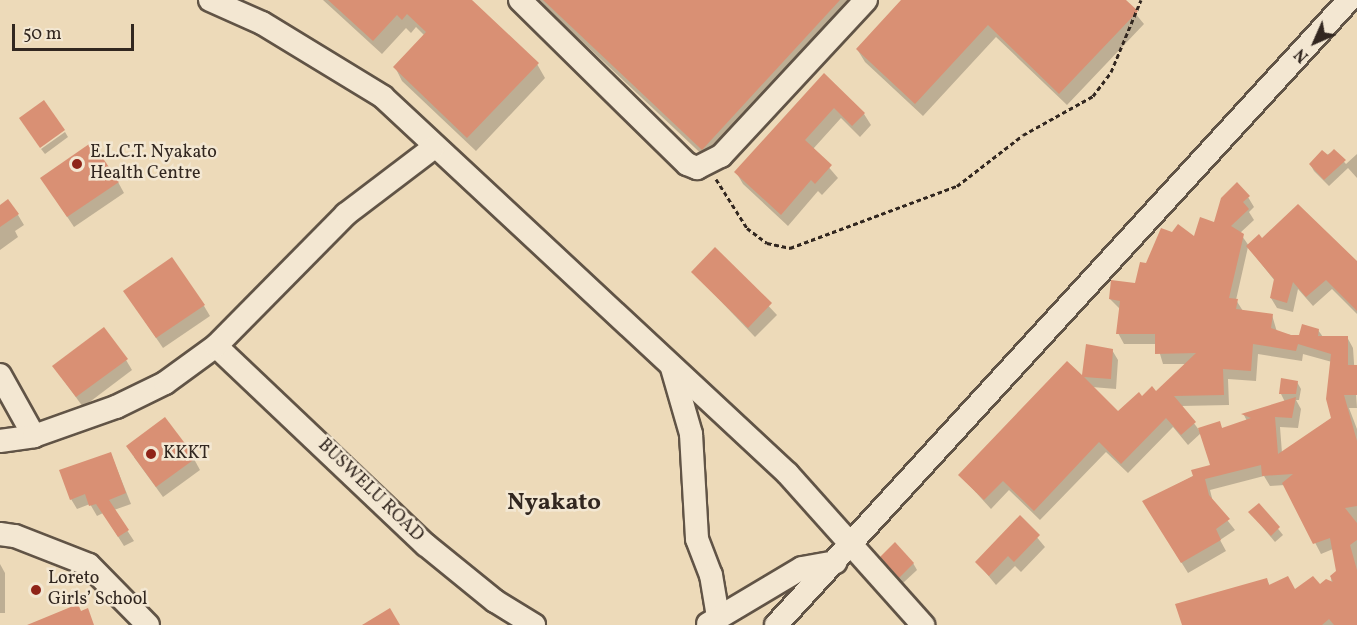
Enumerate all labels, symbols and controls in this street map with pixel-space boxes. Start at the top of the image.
scale bar [15,12,136,50]
north arrow [1285,12,1345,72]
text: 50 m [23,22,62,47]
text: N [1290,43,1314,67]
place label: E.L.C.T. Nyakato Health Centre [90,143,217,186]
marker: E.L.C.T. Nyakato Health Centre [68,155,86,173]
street label: BUSWELU ROAD [313,435,427,547]
place label: KKKT [163,443,210,465]
marker: KKKT [144,447,158,461]
district label: Nyakato [507,490,601,518]
place label: Loreto Girls’ School [48,569,147,612]
marker: Loreto Girls’ School [29,583,43,597]

